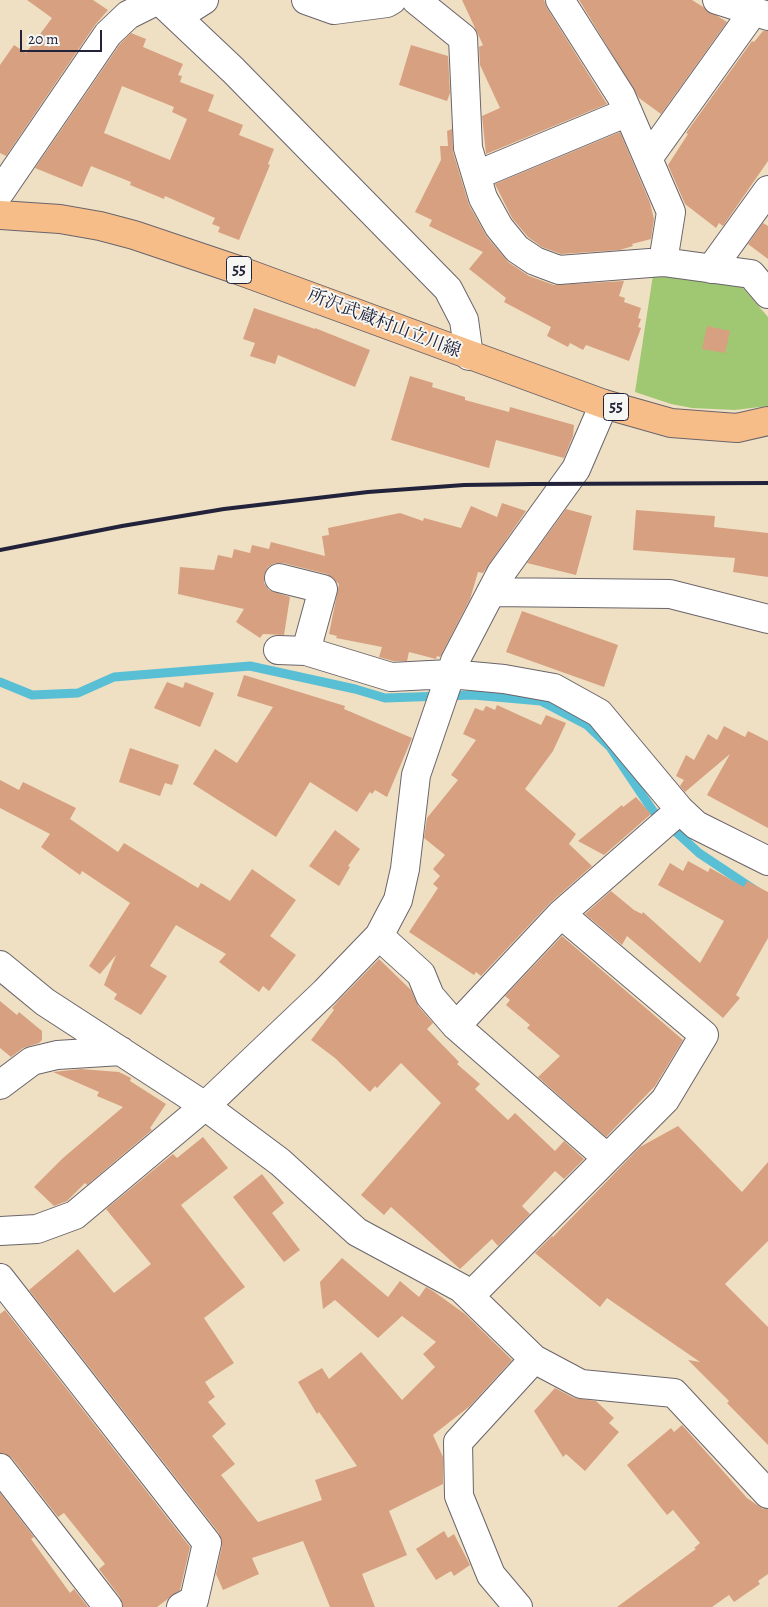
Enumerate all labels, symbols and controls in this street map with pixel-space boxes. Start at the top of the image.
scale bar [22,20,105,52]
text: 20 m [28,29,59,49]
road number: 55 [226,256,252,284]
street label: 所沢武蔵村山立川線 [305,285,463,363]
road number: 55 [604,394,628,421]

